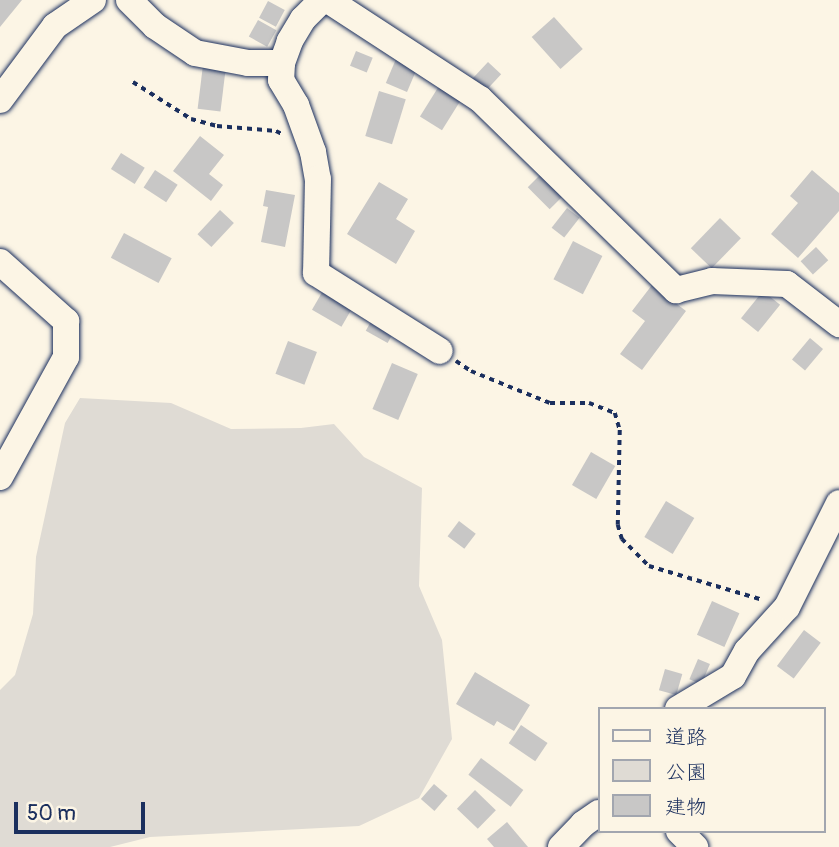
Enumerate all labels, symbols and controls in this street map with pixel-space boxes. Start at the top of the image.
legend [598,707,825,833]
text: 道路 [665,724,707,751]
text: 公園 [665,759,707,786]
scale bar [18,788,149,832]
text: 建物 [665,794,707,821]
text: 50 m [27,800,76,827]

